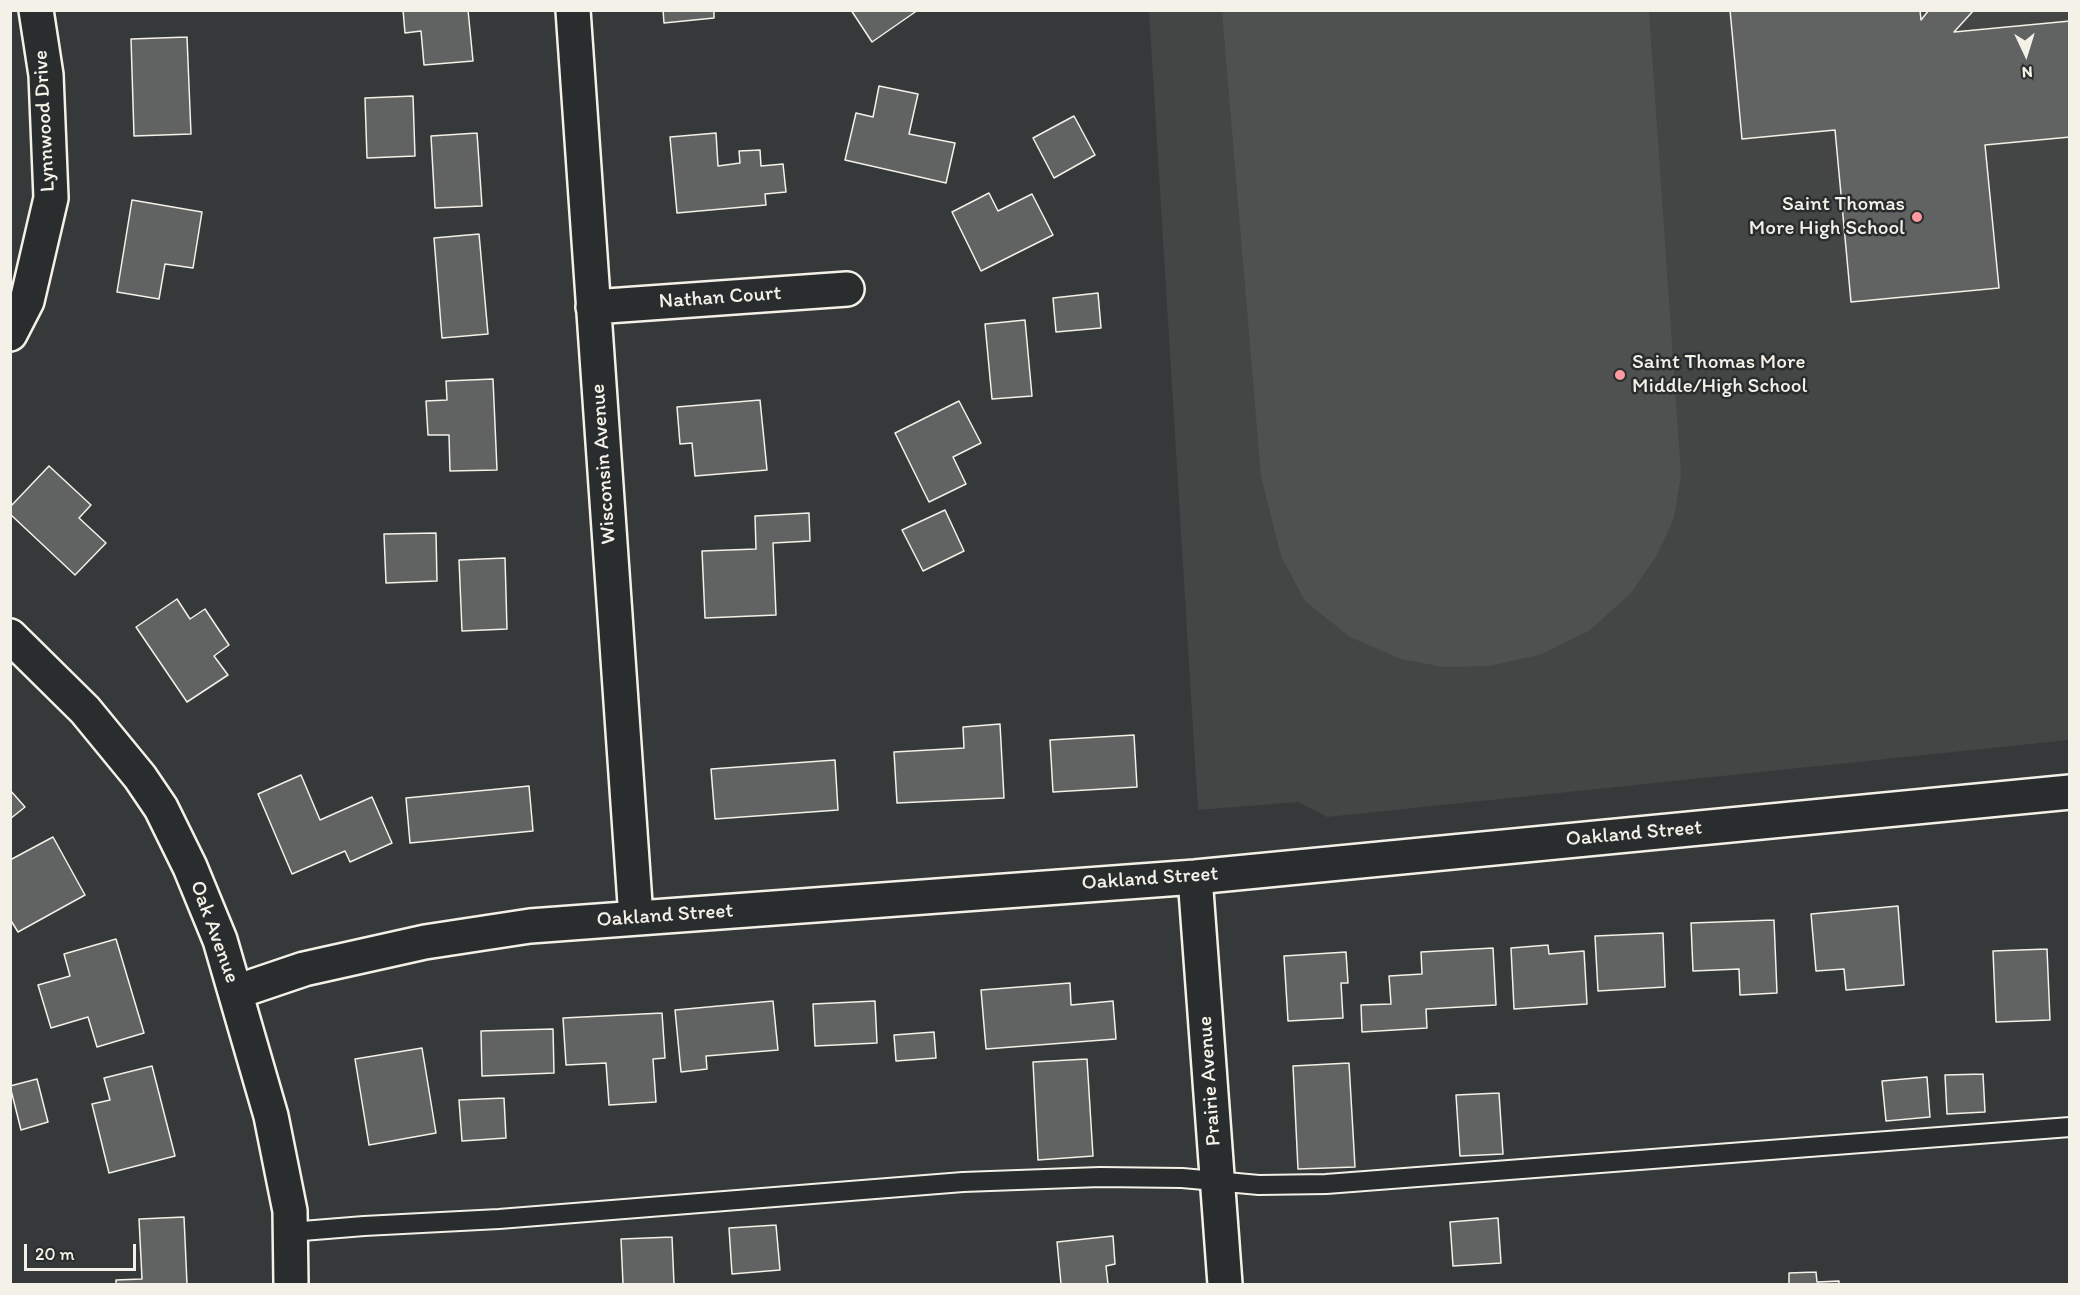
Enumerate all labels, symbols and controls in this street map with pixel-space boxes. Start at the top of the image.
north arrow [1996,24,2056,84]
street label: Lynnwood Drive [29,49,61,193]
text: N [2021,63,2033,82]
place label: Saint Thomas More High School [1749,192,1905,242]
marker: Saint Thomas More High School [1910,210,1924,224]
street label: Nathan Court [658,281,782,315]
place label: Saint Thomas More Middle/High School [1632,350,1807,400]
marker: Saint Thomas More Middle/High School [1613,368,1627,382]
street label: Wisconsin Avenue [586,383,622,545]
street label: Oakland Street [1565,815,1703,853]
street label: Oakland Street [1081,862,1219,896]
street label: Oak Avenue [184,877,244,987]
street label: Oakland Street [596,899,734,933]
street label: Prairie Avenue [1193,1015,1227,1147]
scale bar [27,1232,140,1270]
text: 20 m [35,1243,75,1265]

